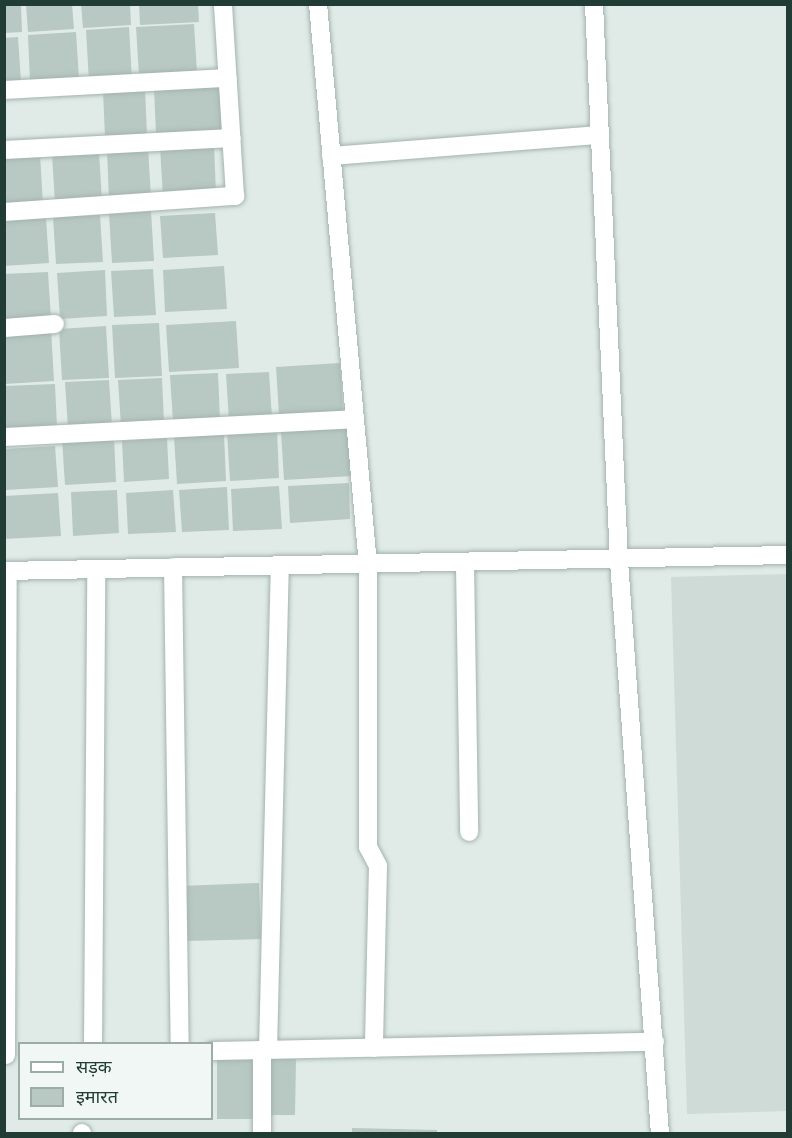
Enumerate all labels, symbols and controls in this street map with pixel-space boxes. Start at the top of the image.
legend [18,1042,213,1120]
text: सड़क [76,1055,112,1078]
text: इमारत [76,1085,118,1108]

